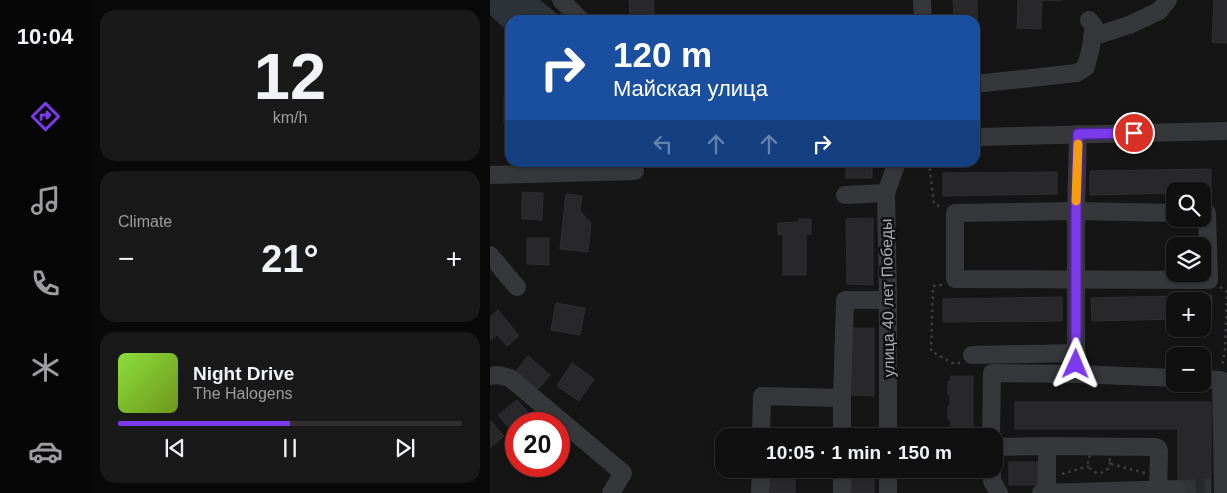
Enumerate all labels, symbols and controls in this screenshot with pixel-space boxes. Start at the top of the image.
text: 10:04 [17,24,73,49]
icon: right [530,35,595,100]
text: 120 m [613,35,712,74]
text: 12 [254,40,326,113]
text: Майская улица [613,76,768,101]
icon: directions [28,99,63,134]
text: km/h [273,109,307,126]
pin [1113,112,1155,154]
icon: arrive [1120,119,1148,147]
icon: left [649,130,677,158]
icon: ahead [702,130,730,158]
icon: ahead [755,130,783,158]
icon: right [808,130,836,158]
map controls [1166,182,1211,392]
button: search [1166,182,1211,227]
icon: music [28,183,63,218]
text: Climate [118,213,172,230]
street label: улица 40 лет Победы [878,218,897,378]
button: layers [1166,237,1211,282]
text: 21° [261,238,319,280]
text: − [118,243,134,274]
text: + [446,243,462,274]
icon: phone [28,266,63,301]
button: + [1166,292,1211,337]
position arrow [1049,337,1101,389]
button: − [1166,347,1211,392]
icon: climate [28,350,63,385]
text: Night Drive [193,363,294,384]
text: The Halogens [193,385,293,402]
speed limit sign: 20 [505,412,570,477]
icon: car [28,434,63,469]
icon: previous [161,434,189,462]
icon: pause [276,434,304,462]
icon: next [391,434,419,462]
text: 10:05 · 1 min · 150 m [766,442,952,463]

